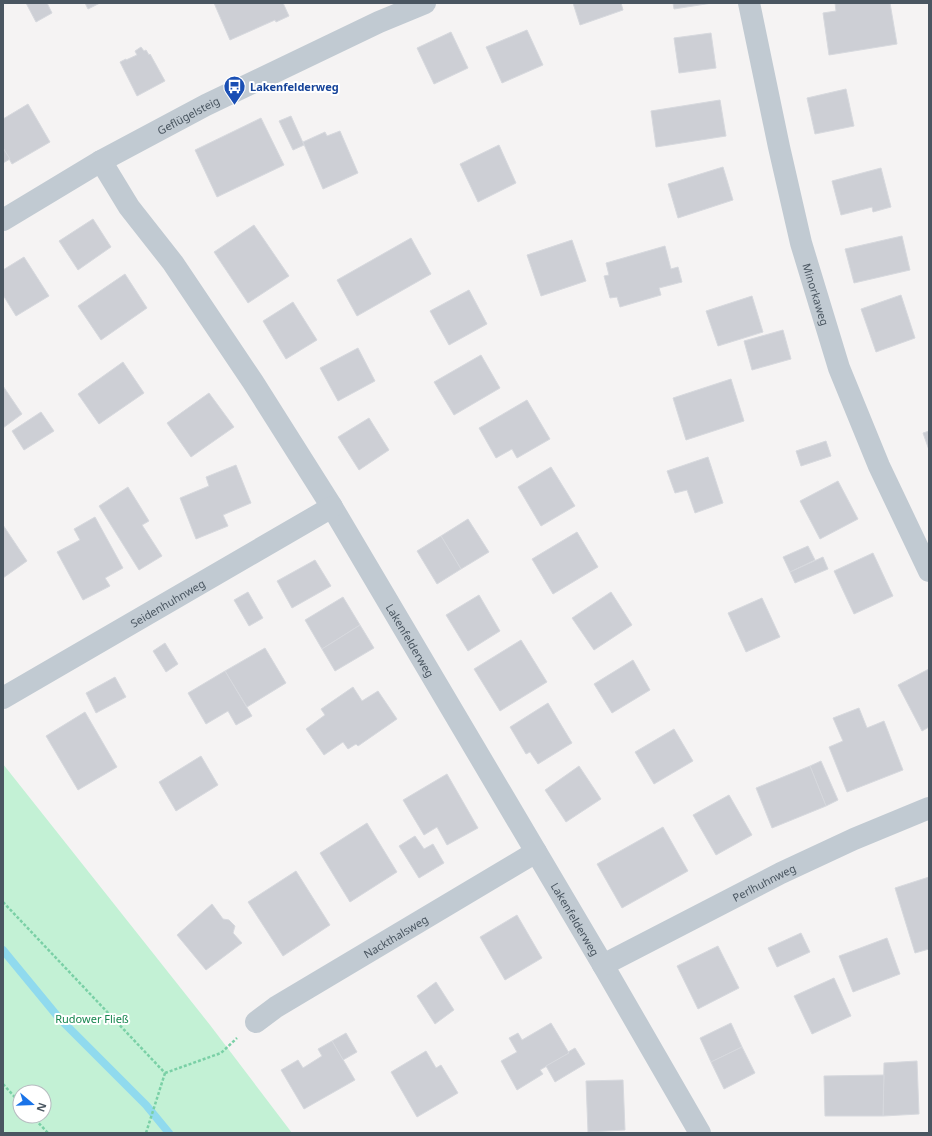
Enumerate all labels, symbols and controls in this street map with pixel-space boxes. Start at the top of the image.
bus stop icon: Lakenfelderweg [222,73,248,106]
place label: Lakenfelderweg [250,79,339,94]
street label: Geflügelsteig [154,92,222,137]
street label: Minorkaweg [800,261,833,327]
street label: Seidenhuhnweg [127,575,207,630]
street label: Lakenfelderweg [383,601,438,680]
street label: Perlhuhnweg [730,860,798,904]
street label: Lakenfelderweg [548,879,603,958]
street label: Nackthalsweg [360,911,430,961]
park label: Rudower Fließ [55,1011,129,1026]
north arrow [12,1084,52,1124]
text: N [33,1101,50,1114]

